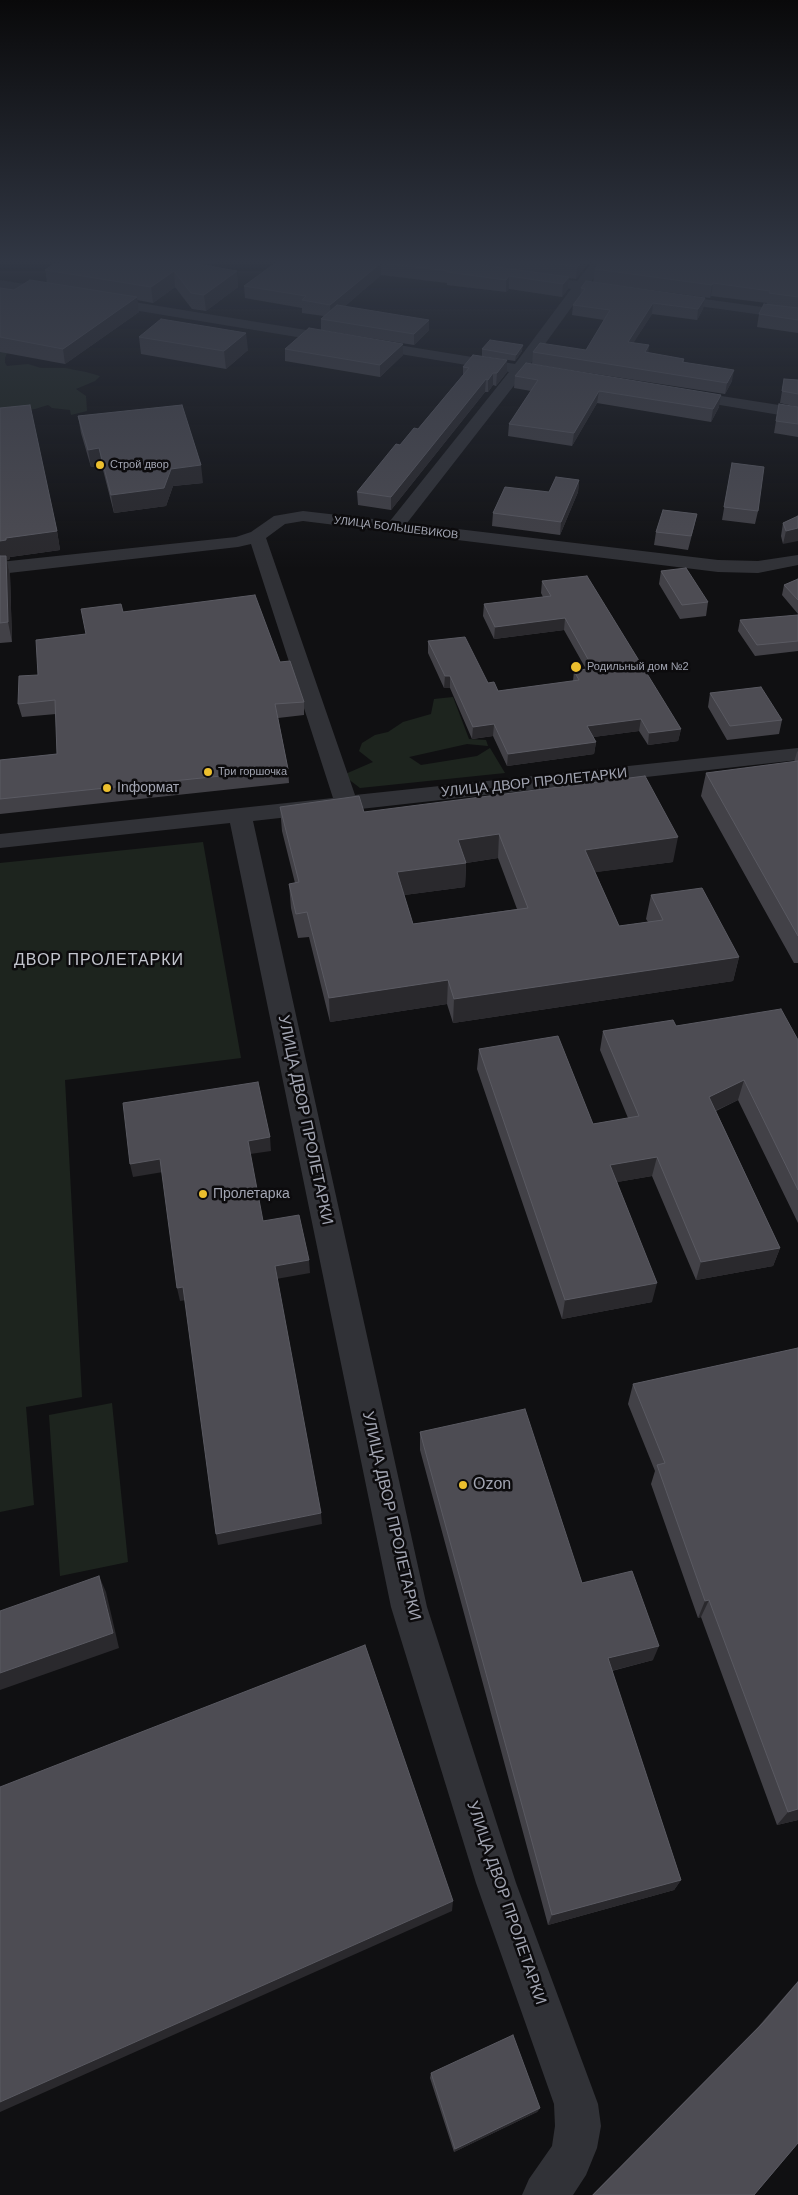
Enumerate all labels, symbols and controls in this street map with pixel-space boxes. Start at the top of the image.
place label: Строй двор [110,458,169,472]
marker: Строй двор [94,459,106,471]
street label: УЛИЦА БОЛЬШЕВИКОВ [333,514,459,542]
marker: Родильный дом №2 [569,660,583,674]
place label: Родильный дом №2 [587,660,689,674]
place label: Три горшочка [218,765,287,779]
street label: УЛИЦА ДВОР ПРОЛЕТАРКИ [440,765,628,801]
marker: Три горшочка [202,766,214,778]
place label: Inформат [117,780,179,796]
marker: Inформат [101,782,113,794]
district label: ДВОР ПРОЛЕТАРКИ [12,951,186,971]
street label: УЛИЦА ДВОР ПРОЛЕТАРКИ [273,1013,337,1227]
place label: Пролетарка [213,1186,290,1202]
marker: Пролетарка [197,1188,209,1200]
street label: УЛИЦА ДВОР ПРОЛЕТАРКИ [358,1410,424,1622]
place label: Ozon [473,1475,511,1495]
marker: Ozon [457,1479,469,1491]
street label: УЛИЦА ДВОР ПРОЛЕТАРКИ [462,1799,550,2007]

